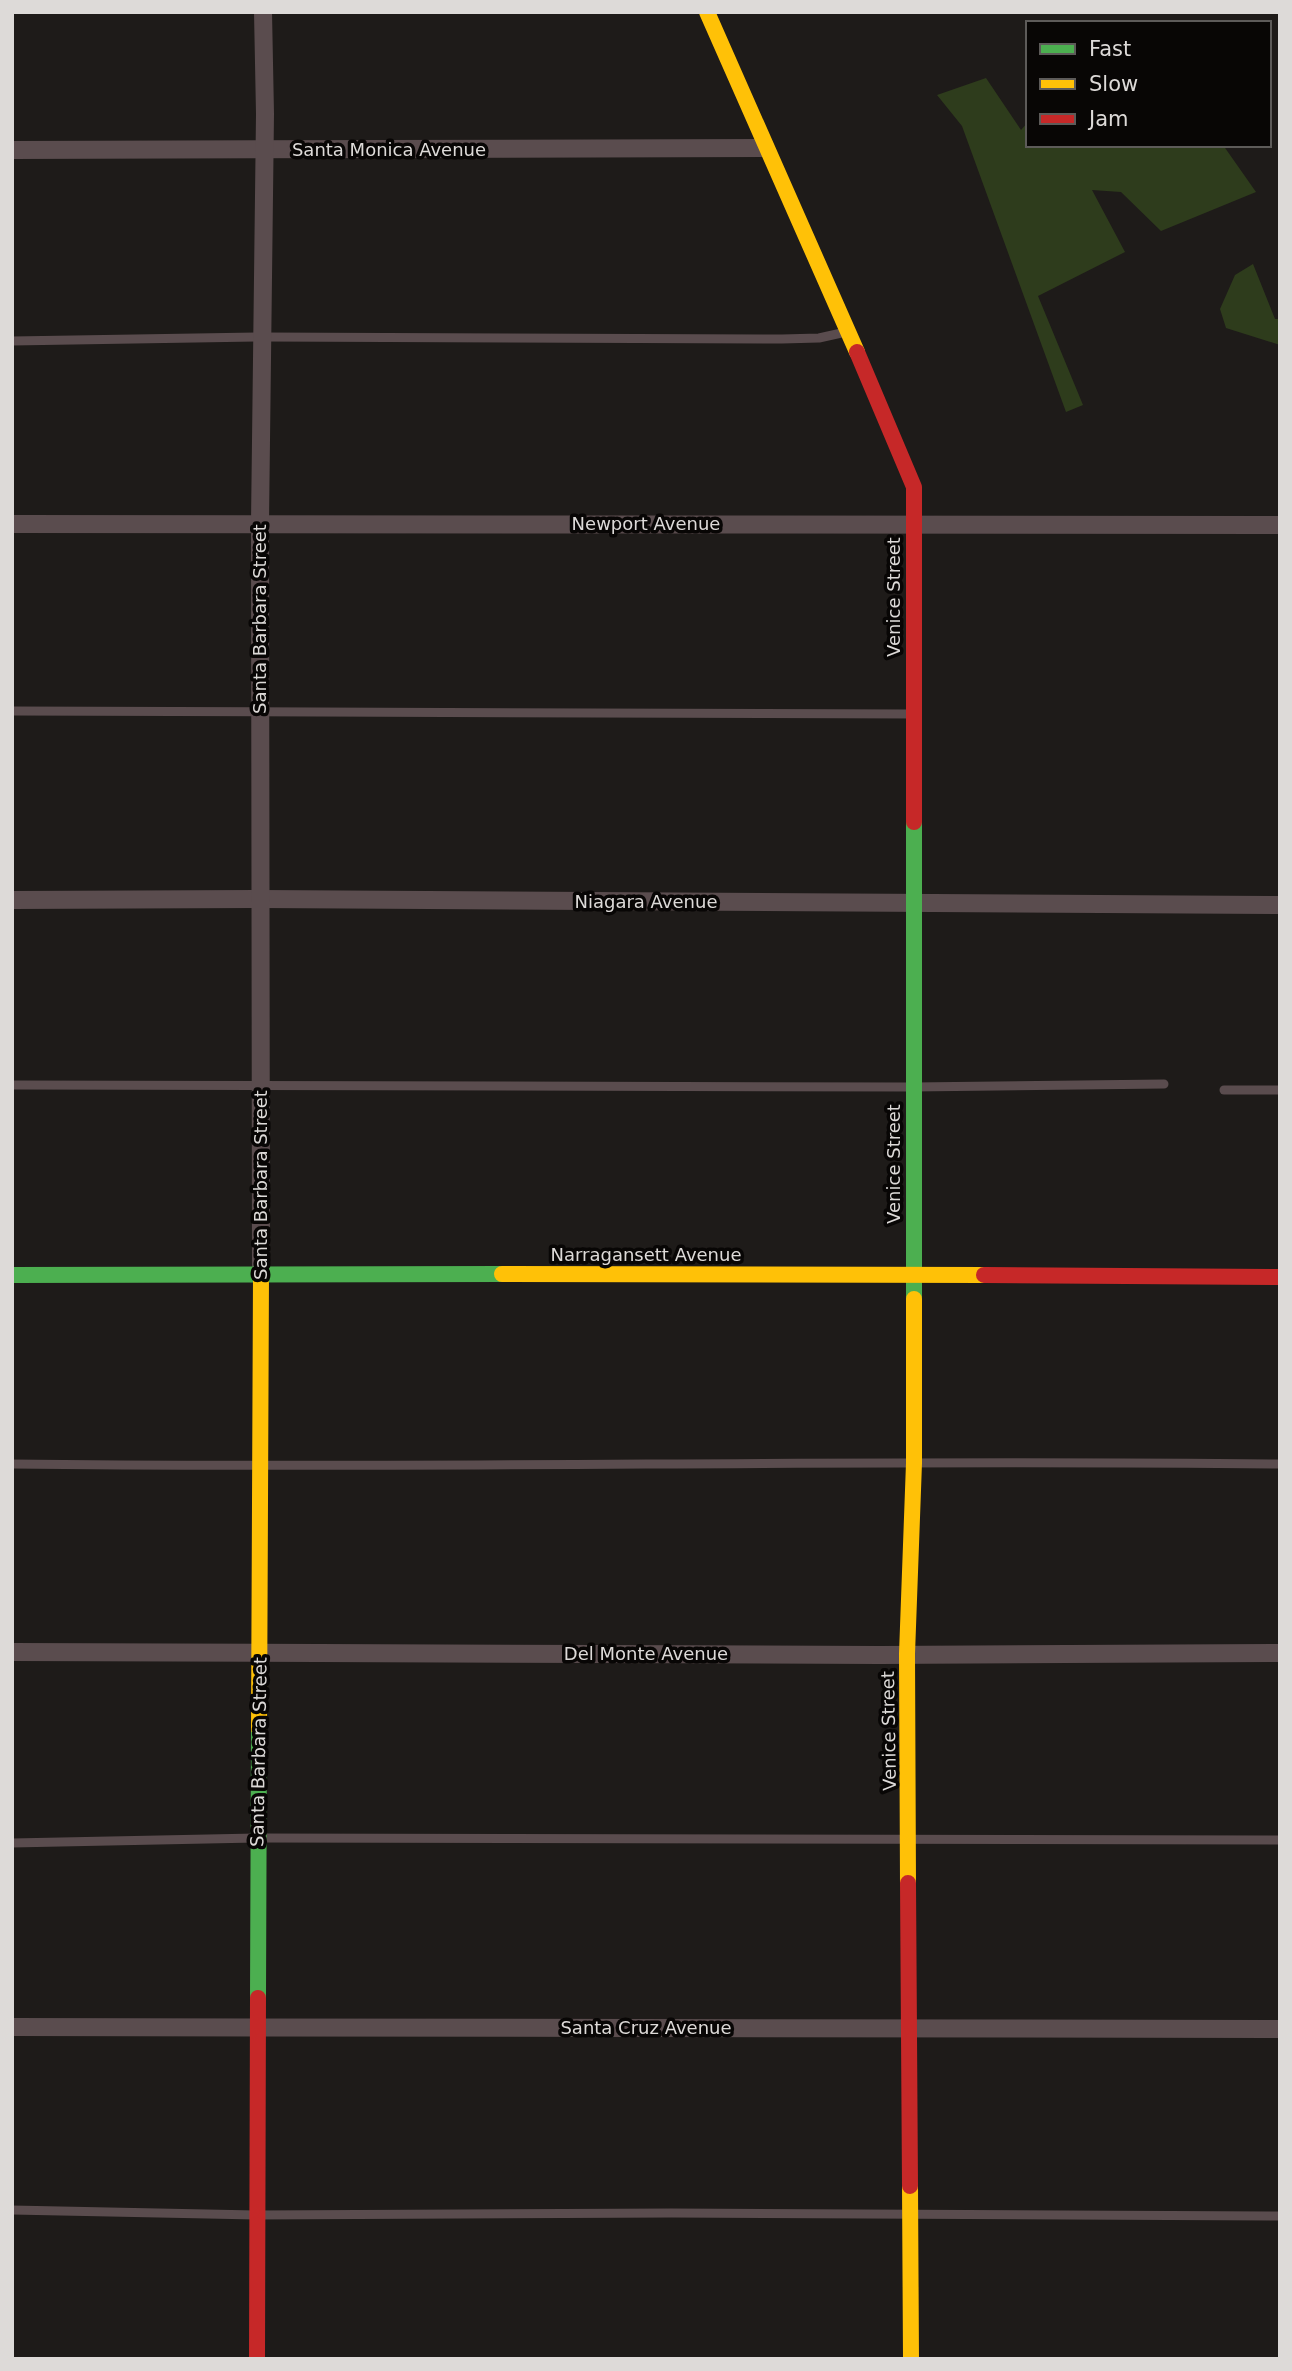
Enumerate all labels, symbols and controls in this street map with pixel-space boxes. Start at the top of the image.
legend [1026,21,1271,147]
text: Fast [1089,37,1131,61]
text: Slow [1089,72,1138,96]
text: Jam [1087,107,1129,131]
street label: Santa Monica Avenue [292,139,486,160]
street label: Newport Avenue [572,513,720,534]
street label: Santa Barbara Street [249,524,270,714]
street label: Venice Street [883,537,904,657]
street label: Niagara Avenue [575,891,717,912]
street label: Santa Barbara Street [250,1090,271,1280]
street label: Venice Street [883,1104,904,1224]
street label: Narragansett Avenue [550,1244,742,1265]
street label: Del Monte Avenue [564,1643,728,1664]
street label: Santa Barbara Street [246,1657,271,1847]
street label: Venice Street [877,1671,900,1791]
street label: Santa Cruz Avenue [560,2017,732,2038]

